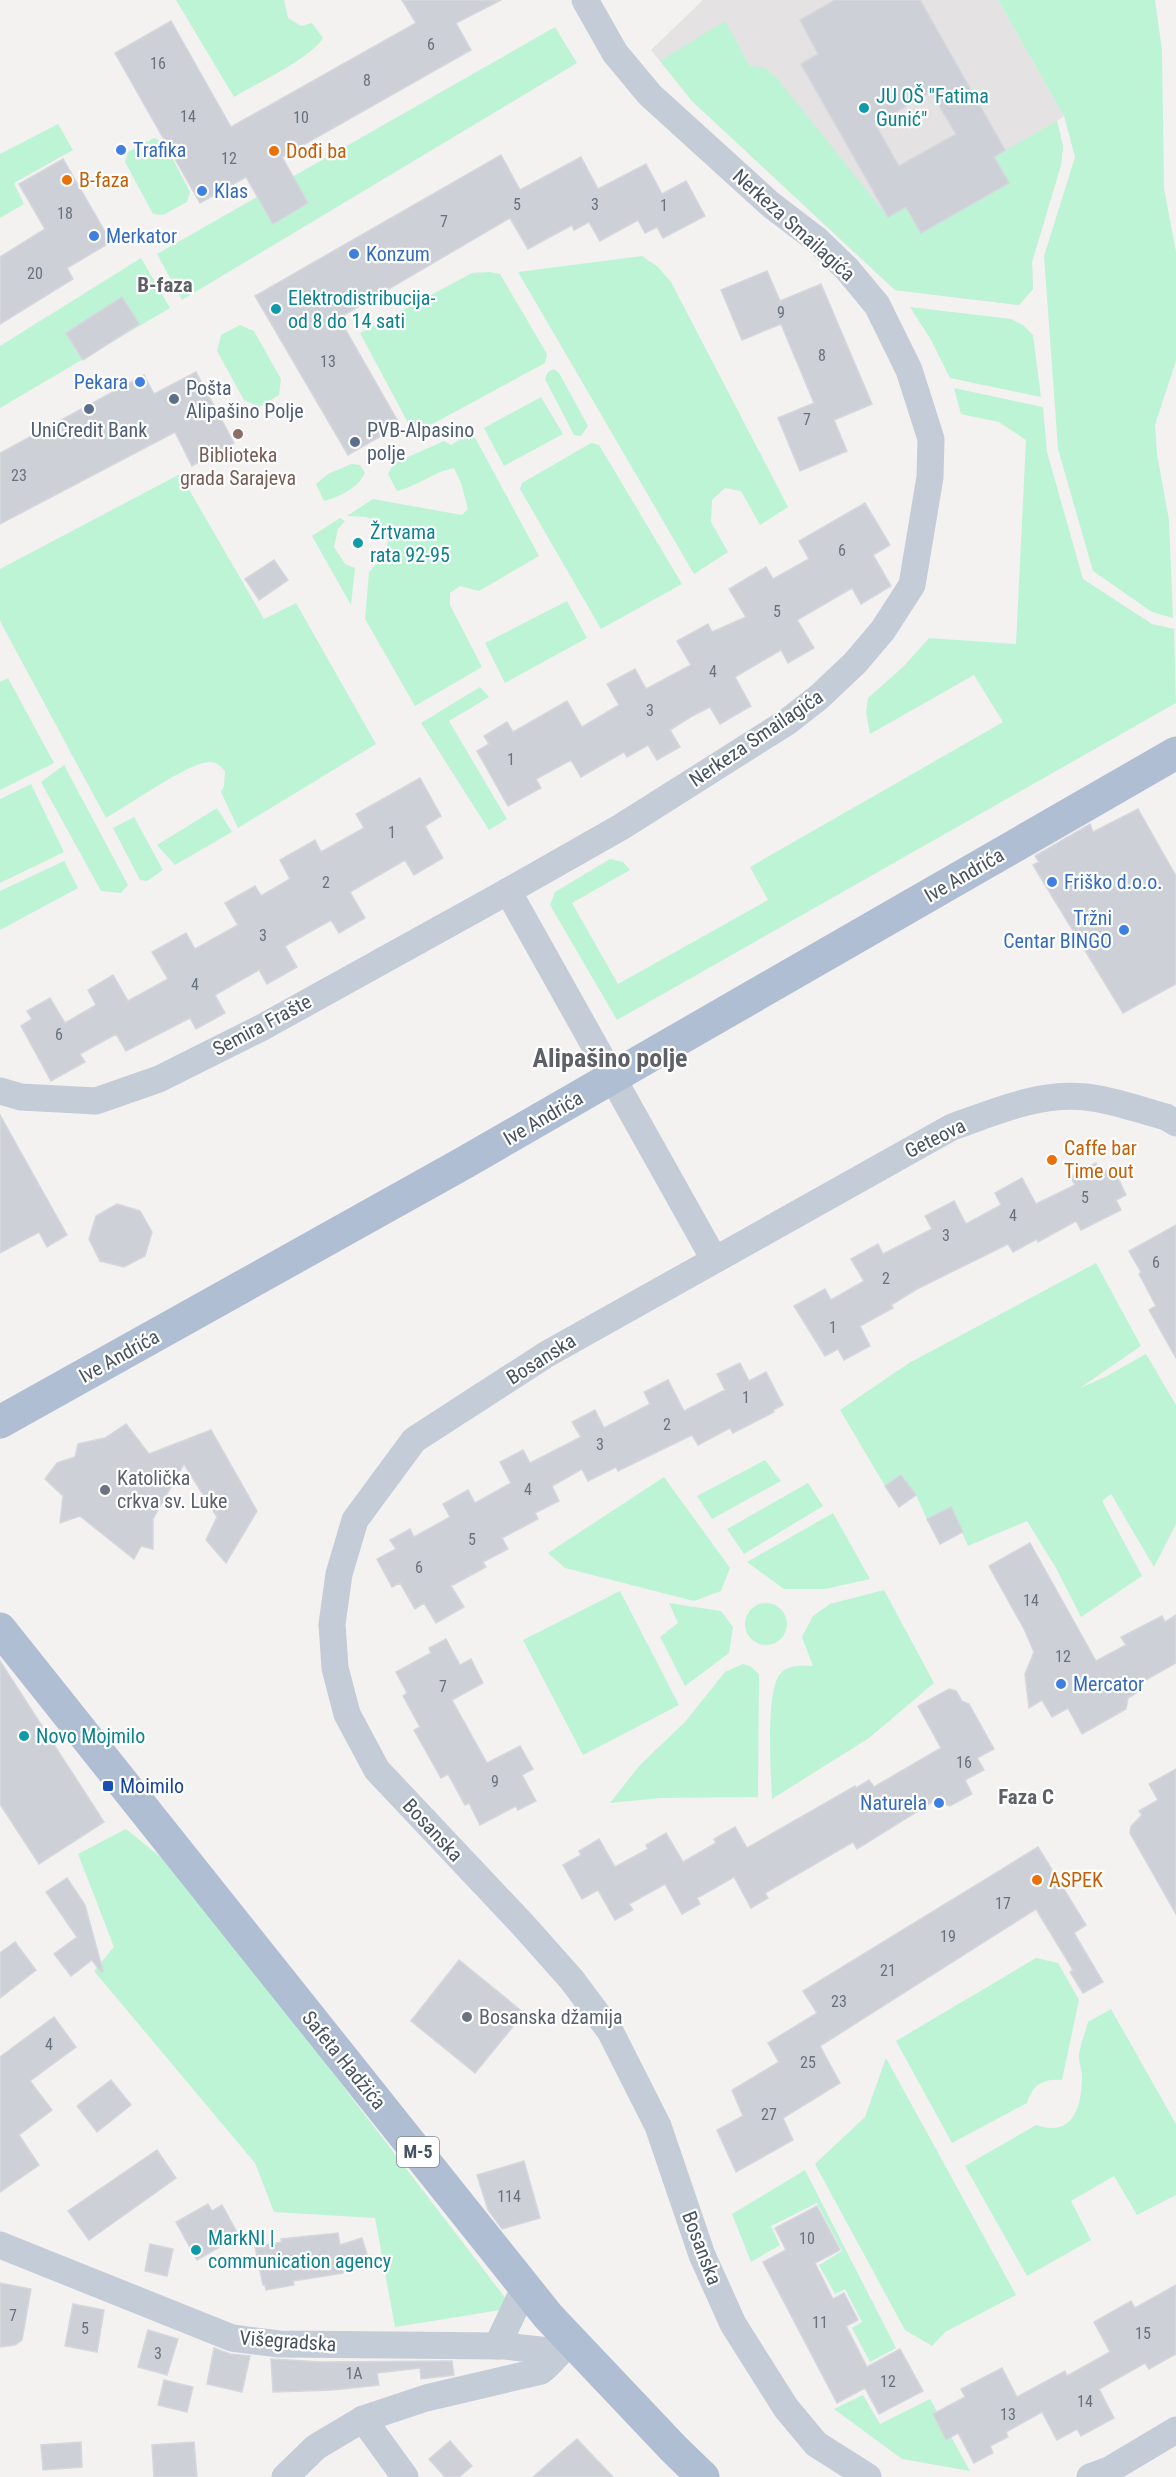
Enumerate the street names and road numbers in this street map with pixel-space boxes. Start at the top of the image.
street label: Nerkeza Smailagića [728,164,860,286]
street label: Nerkeza Smailagića [685,684,827,792]
street label: Ive Andrića [920,843,1008,907]
street label: Semira Frašte [209,989,315,1061]
street label: Ive Andrića [499,1086,587,1150]
street label: Geteova [901,1113,969,1163]
street label: Ive Andrića [75,1324,163,1388]
street label: Bosanska [502,1328,580,1390]
street label: Bosanska [398,1794,468,1866]
street label: Safeta Hadžića [297,2006,391,2114]
road number: M-5 [397,2137,439,2167]
street label: Bosanska [677,2208,727,2288]
street label: Višegradska [239,2326,337,2356]

